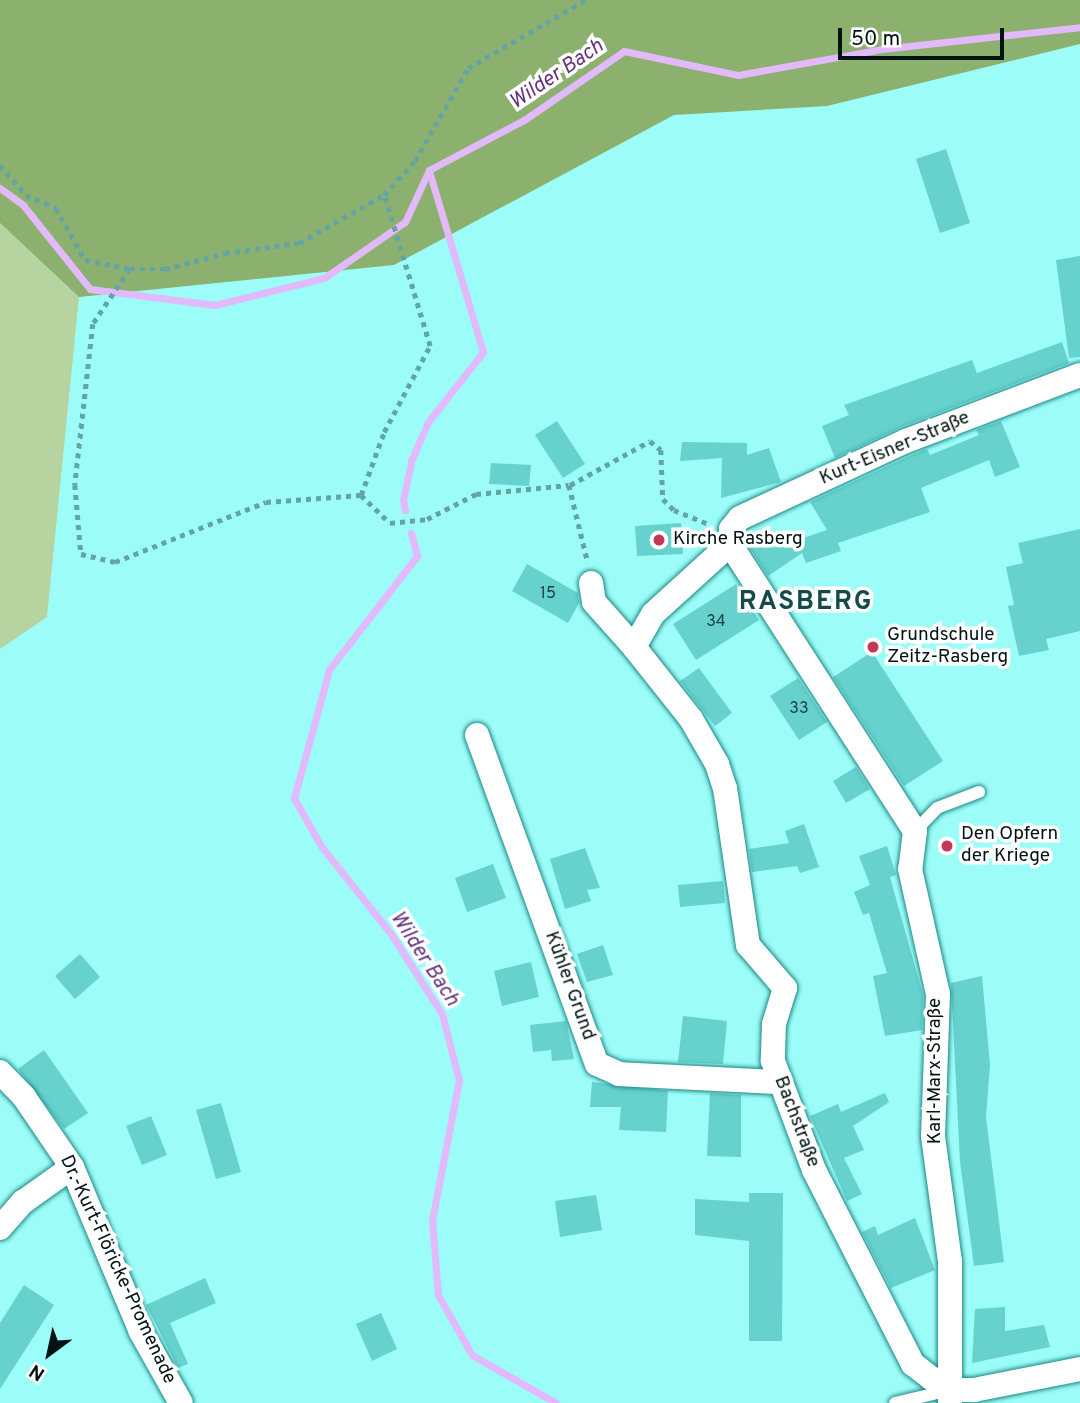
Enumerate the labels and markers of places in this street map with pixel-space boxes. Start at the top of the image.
place label: Kirche Rasberg [673,529,803,551]
marker: Kirche Rasberg [651,532,667,548]
place label: Grundschule Zeitz-Rasberg [887,625,1008,669]
marker: Grundschule Zeitz-Rasberg [865,639,881,655]
place label: Den Opfern der Kriege [961,824,1058,868]
marker: Den Opfern der Kriege [939,838,955,854]

